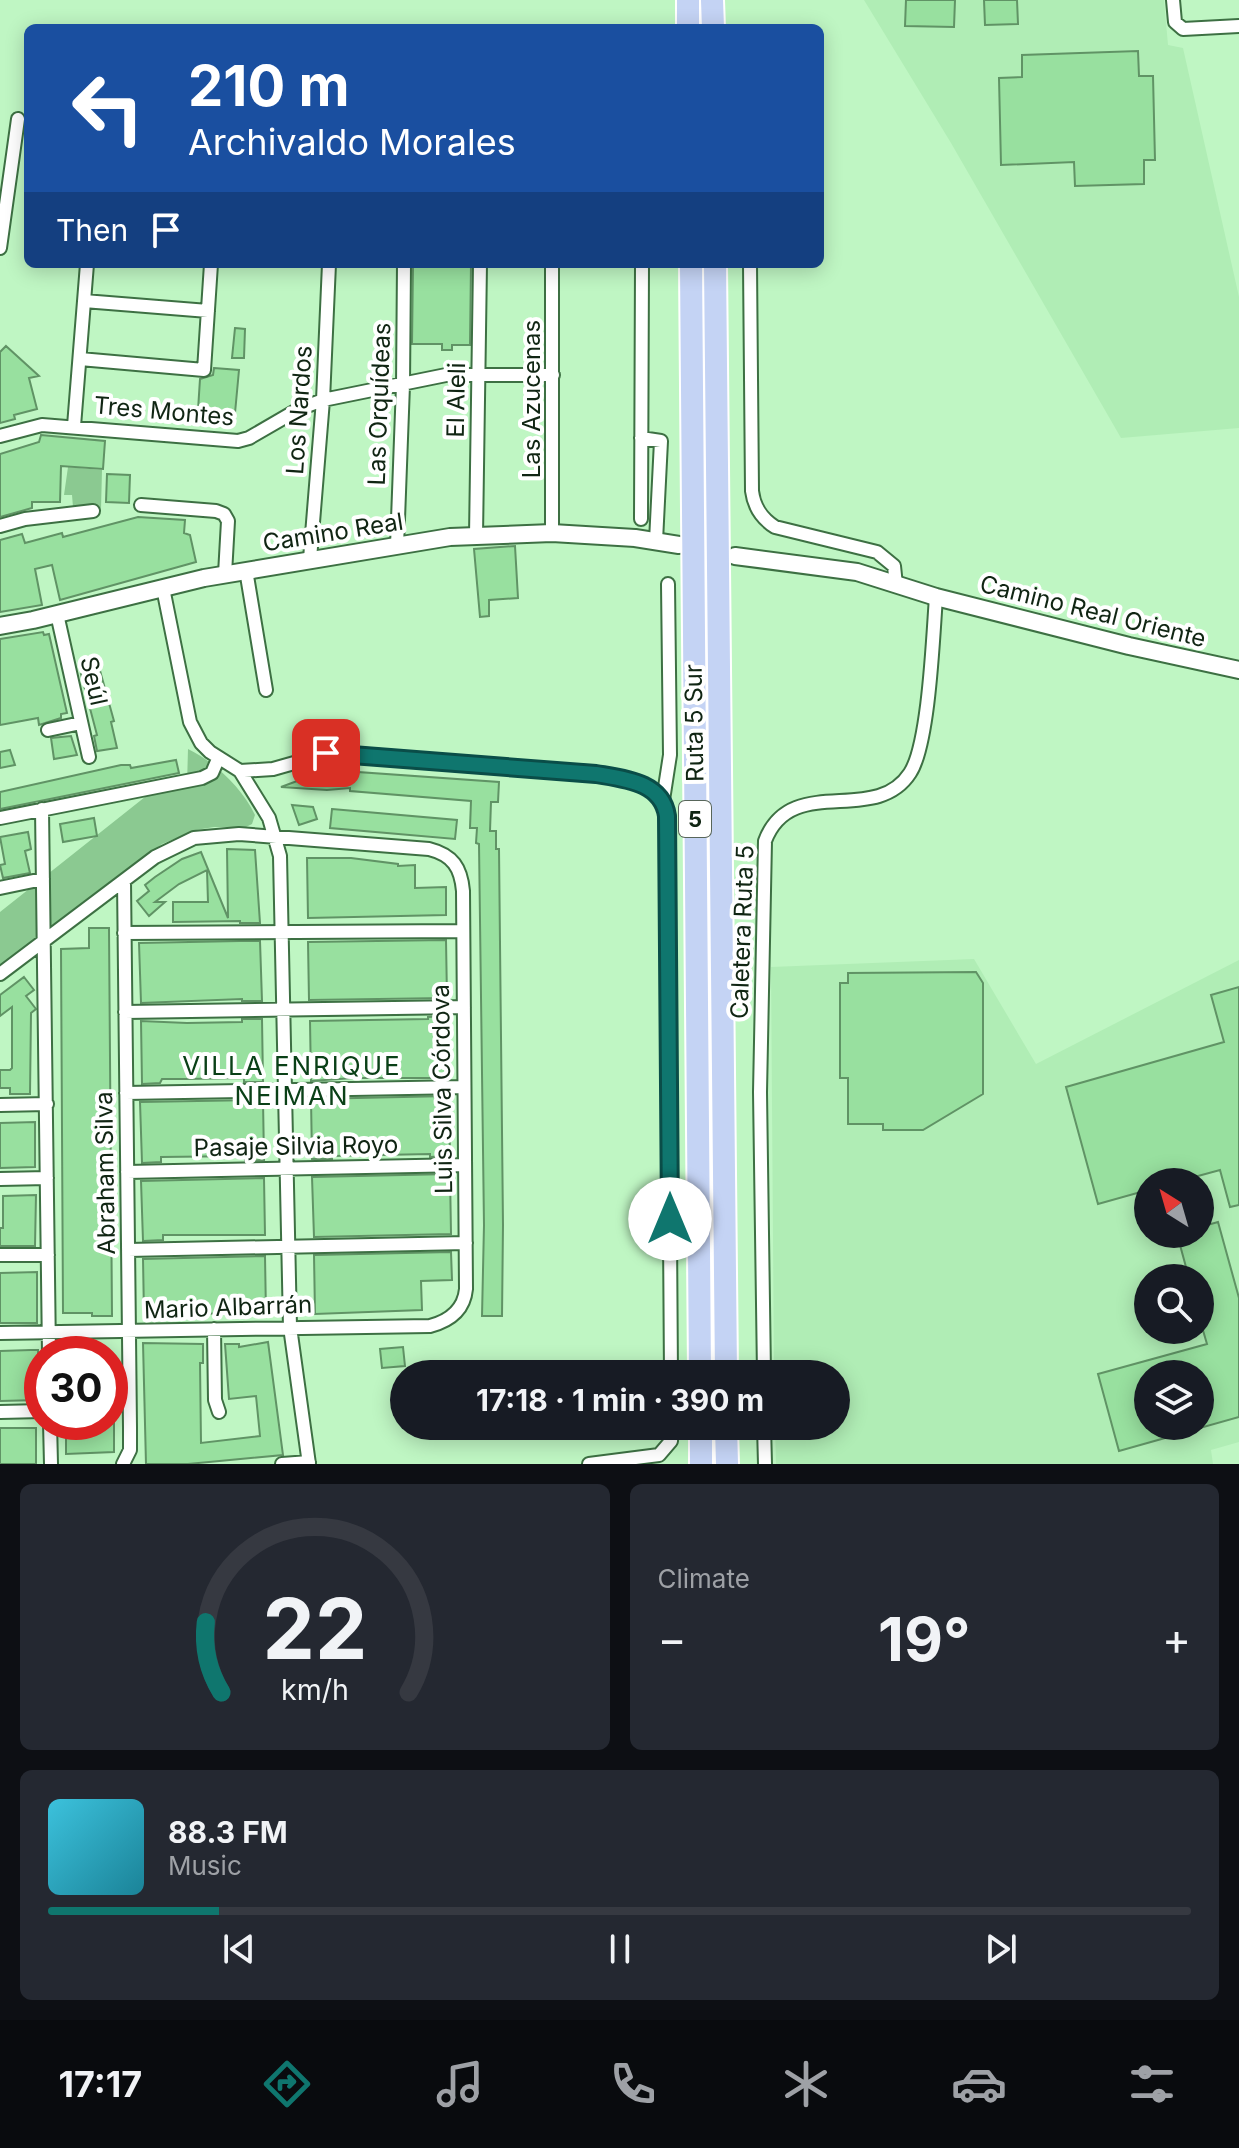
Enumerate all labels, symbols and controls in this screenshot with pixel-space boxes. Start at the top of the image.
text: 210 m [188,52,350,120]
icon: left [56,56,160,160]
text: Archivaldo Morales [188,120,516,164]
icon: arrive [144,208,188,252]
text: Then [56,212,128,248]
street label: Las Azucenas [517,320,546,478]
street label: Las Orquídeas [362,322,396,486]
street label: Los Nardos [280,344,318,476]
street label: El Aleli [441,362,471,438]
street label: Tres Montes [93,390,235,432]
street label: Camino Real [261,507,405,557]
street label: Camino Real Oriente [977,569,1209,653]
street label: Seúl [74,654,114,708]
street label: Ruta 5 Sur [678,664,710,782]
pin [292,719,360,787]
icon: arrive [304,731,348,775]
road number: 5 [679,801,711,837]
street label: Caletera Ruta 5 [724,844,760,1020]
street label: Luis Silva Córdova [426,984,458,1194]
district label: VILLA ENRIQUE NEIMAN [182,1050,402,1111]
street label: Abraham Silva [89,1091,121,1255]
street label: Pasaje Silvia Royo [193,1130,399,1162]
north arrow [1134,1168,1214,1248]
map controls [1134,1168,1214,1440]
position arrow [628,1177,712,1261]
button: search [1134,1264,1214,1344]
street label: Mario Albarrán [143,1290,313,1324]
speed limit sign: 30 [24,1336,128,1440]
button: layers [1134,1360,1214,1440]
text: 17:18 · 1 min · 390 m [476,1382,764,1418]
text: Climate [658,1563,750,1594]
text: 22 [262,1578,367,1679]
text: 19° [878,1603,970,1675]
text: − [658,1612,687,1666]
text: + [1162,1612,1191,1666]
text: km/h [281,1672,349,1707]
text: 88.3 FM [168,1814,288,1850]
text: Music [168,1850,242,1881]
icon: previous [217,1927,261,1971]
icon: pause [598,1927,642,1971]
icon: next [979,1927,1023,1971]
icon: directions [259,2056,315,2112]
icon: music [432,2056,488,2112]
icon: phone [605,2056,661,2112]
icon: climate [778,2056,834,2112]
icon: car [951,2056,1007,2112]
icon: filters [1124,2056,1180,2112]
text: 17:17 [59,2062,142,2106]

